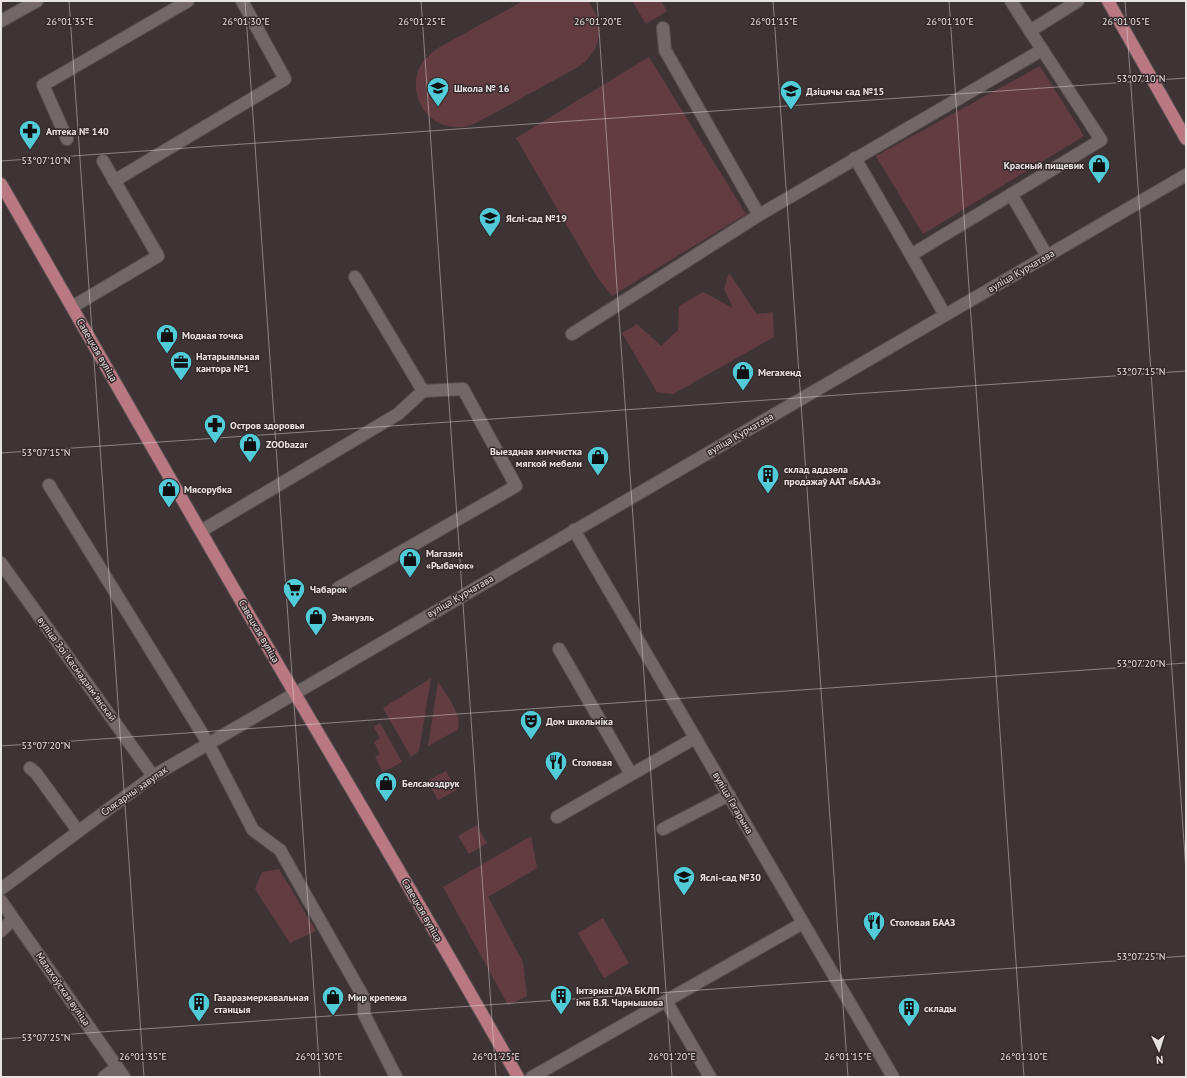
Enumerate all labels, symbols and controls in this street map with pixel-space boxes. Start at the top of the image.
text: 26°01'35"E [46,15,94,28]
text: 26°01'30"E [222,15,270,28]
text: 26°01'25"E [398,15,446,28]
text: 26°01'20"E [574,15,622,28]
text: 26°01'15"E [750,15,798,28]
text: 26°01'10"E [926,15,974,28]
text: 26°01'05"E [1102,15,1150,28]
text: 53°07'10"N [1116,72,1166,85]
school or university icon: Школа № 16 [425,75,451,108]
school or university icon: Дзіцячы сад №15 [778,78,804,111]
place label: Школа № 16 [454,82,510,95]
place label: Дзіцячы сад №15 [806,85,884,98]
pharmacy icon: Аптека № 140 [17,118,43,151]
place label: Аптека № 140 [46,125,109,138]
shop icon: Красный пищевик [1086,152,1112,185]
text: 53°07'10"N [21,154,71,167]
place label: Красный пищевик [1004,159,1084,172]
school or university icon: Яслі-сад №19 [477,205,503,238]
place label: Яслі-сад №19 [506,212,567,225]
street label: вуліца Курчатава [985,247,1057,295]
street label: Савецкая вуліца [74,316,120,384]
shop icon: Модная точка [154,322,180,355]
place label: Модная точка [182,329,243,342]
office icon: Натарыяльная кантора №1 [168,349,194,382]
place label: Натарыяльная кантора №1 [196,350,259,375]
shop icon: Мегахенд [730,359,756,392]
text: 53°07'15"N [1116,365,1166,378]
place label: Мегахенд [758,366,801,379]
street label: вуліца Курчатава [704,410,776,458]
pharmacy icon: Остров здоровья [202,412,228,445]
place label: Остров здоровья [230,419,304,432]
shop icon: ZOObazar [237,431,263,464]
place label: ZOObazar [266,438,308,451]
shop icon: Выездная химчистка мягкой мебели [585,444,611,477]
place label: Выездная химчистка мягкой мебели [490,445,582,470]
text: 53°07'15"N [21,446,71,459]
building icon: склад аддзела продажаў ААТ «БААЗ» [755,462,781,495]
place label: склад аддзела продажаў ААТ «БААЗ» [784,463,881,488]
shop icon: Мясорубка [156,476,182,509]
place label: Мясорубка [184,483,232,496]
shop icon: Магазин «Рыбачок» [397,546,423,579]
place label: Магазин «Рыбачок» [426,547,474,572]
street label: вуліца Курчатава [424,572,496,620]
supermarket icon: Чабарок [281,576,307,609]
place label: Чабарок [310,583,347,596]
street label: Савецкая вуліца [236,597,282,665]
shop icon: Эмануэль [303,604,329,637]
place label: Эмануэль [332,611,374,624]
street label: вуліца Зоі Касмадзямʼянскай [35,614,119,724]
text: 53°07'20"N [1116,657,1166,670]
theatre icon: Дом школьніка [518,708,544,741]
place label: Дом школьніка [546,715,613,728]
text: 53°07'20"N [21,739,71,752]
restaurant icon: Столовая [543,749,569,782]
place label: Столовая [572,756,612,769]
street label: Слясарны завулак [98,763,170,819]
shop icon: Белсаюздрук [373,770,399,803]
street label: вуліца Гагарына [710,770,756,836]
place label: Белсаюздрук [402,777,460,790]
school or university icon: Яслі-сад №30 [671,864,697,897]
place label: Яслі-сад №30 [700,871,761,884]
street label: Савецкая вуліца [399,876,445,944]
restaurant icon: Столовая БААЗ [861,909,887,942]
place label: Столовая БААЗ [890,916,955,929]
street label: Малахоўская вуліца [33,950,93,1028]
text: 53°07'25"N [1116,950,1166,963]
building icon: Інтэрнат ДУА БКЛП імя В.Я. Чарнышова [548,983,574,1016]
shop icon: Мир крепежа [320,984,346,1017]
place label: Інтэрнат ДУА БКЛП імя В.Я. Чарнышова [576,984,663,1009]
building icon: Газаразмеркавальная станцыя [186,990,212,1023]
place label: Газаразмеркавальная станцыя [214,991,309,1016]
place label: Мир крепежа [348,991,407,1004]
building icon: склады [896,995,922,1028]
place label: склады [924,1002,956,1015]
north arrow [1139,1030,1179,1070]
text: 53°07'25"N [21,1031,71,1044]
text: 26°01'35"E [119,1050,167,1063]
text: 26°01'30"E [295,1050,343,1063]
text: 26°01'25"E [472,1050,520,1063]
text: 26°01'20"E [648,1050,696,1063]
text: 26°01'15"E [824,1050,872,1063]
text: 26°01'10"E [1000,1050,1048,1063]
text: N [1156,1053,1164,1067]

